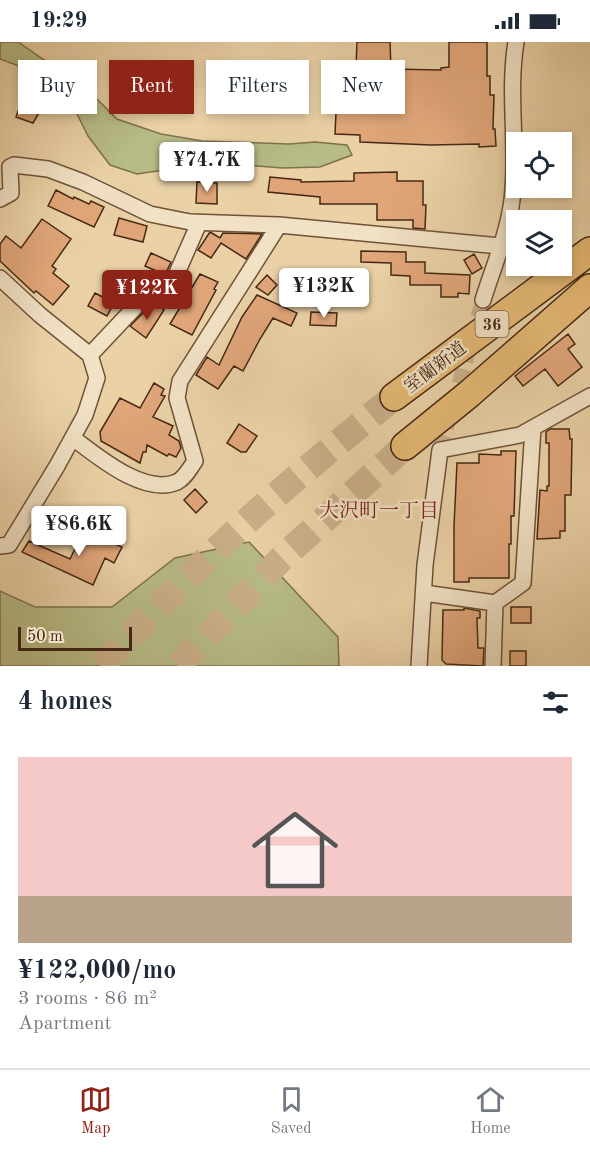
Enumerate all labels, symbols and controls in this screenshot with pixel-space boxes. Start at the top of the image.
text: 19:29 [30,10,87,32]
chip: Buy [18,60,97,114]
chip: Rent [109,60,194,114]
chip: Filters [206,60,309,114]
chip: New [321,60,405,114]
map controls [506,132,572,276]
button: locate [506,132,572,198]
pin: ¥74.7K [158,142,256,193]
text: ¥74.7K [173,151,241,171]
button: layers [506,210,572,276]
pin: ¥132K [282,268,366,319]
pin: ¥122K [105,270,189,321]
text: ¥132K [293,277,355,297]
text: ¥122K [116,279,178,299]
road number: 36 [476,311,508,337]
street label: 室蘭新道 [400,337,470,397]
district label: 大沢町一丁目 [319,500,439,522]
pin: ¥86.6K [30,506,128,557]
text: ¥86.6K [45,515,113,535]
scale bar [18,624,132,652]
text: 50 m [27,629,63,645]
icon: filters [539,686,572,719]
text: 4 homes [18,689,112,715]
icon: home [241,796,349,904]
text: ¥122,000/mo [18,958,176,984]
text: 3 rooms · 86 m² [18,989,157,1009]
text: Apartment [18,1014,112,1034]
tab: Map [79,1083,112,1139]
tab: Saved [271,1083,312,1139]
tab: Home [470,1083,511,1139]

